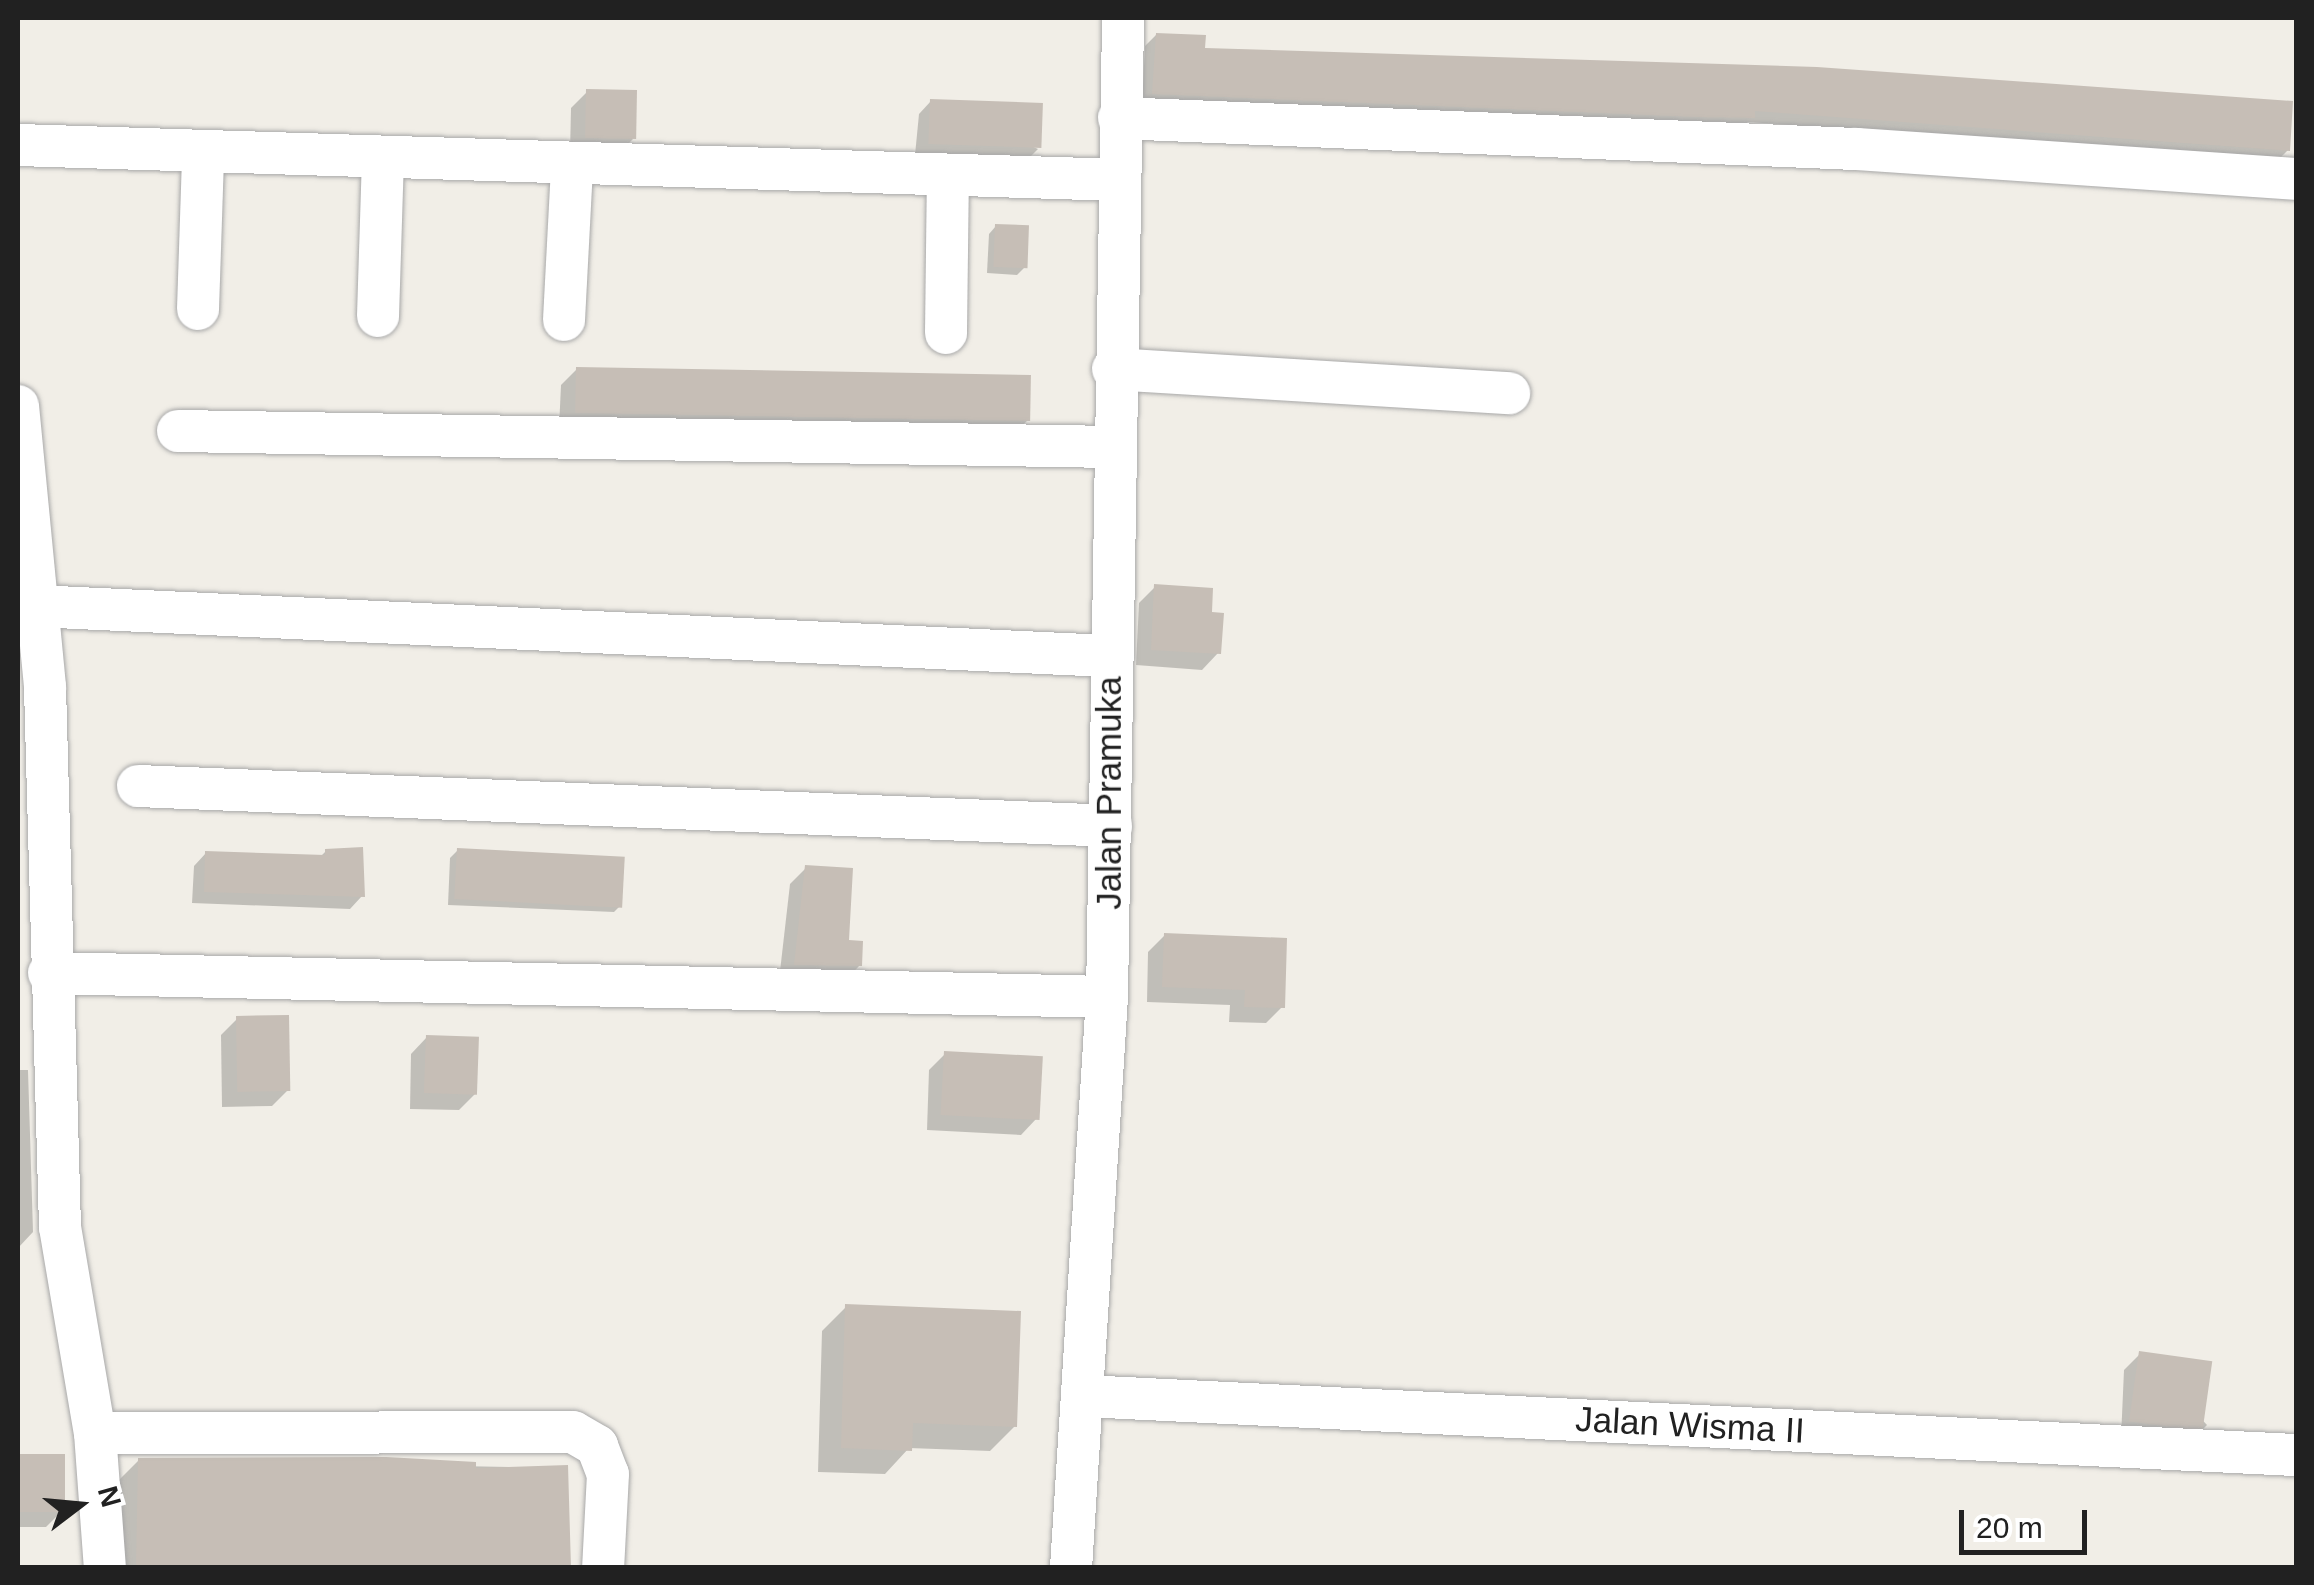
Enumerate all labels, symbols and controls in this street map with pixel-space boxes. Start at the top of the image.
street label: Jalan Pramuka [1088,676,1130,910]
street label: Jalan Wisma II [1574,1398,1806,1452]
north arrow [30,1455,130,1555]
text: N [92,1483,127,1511]
scale bar [1964,1490,2092,1552]
text: 20 m [1976,1511,2043,1544]

